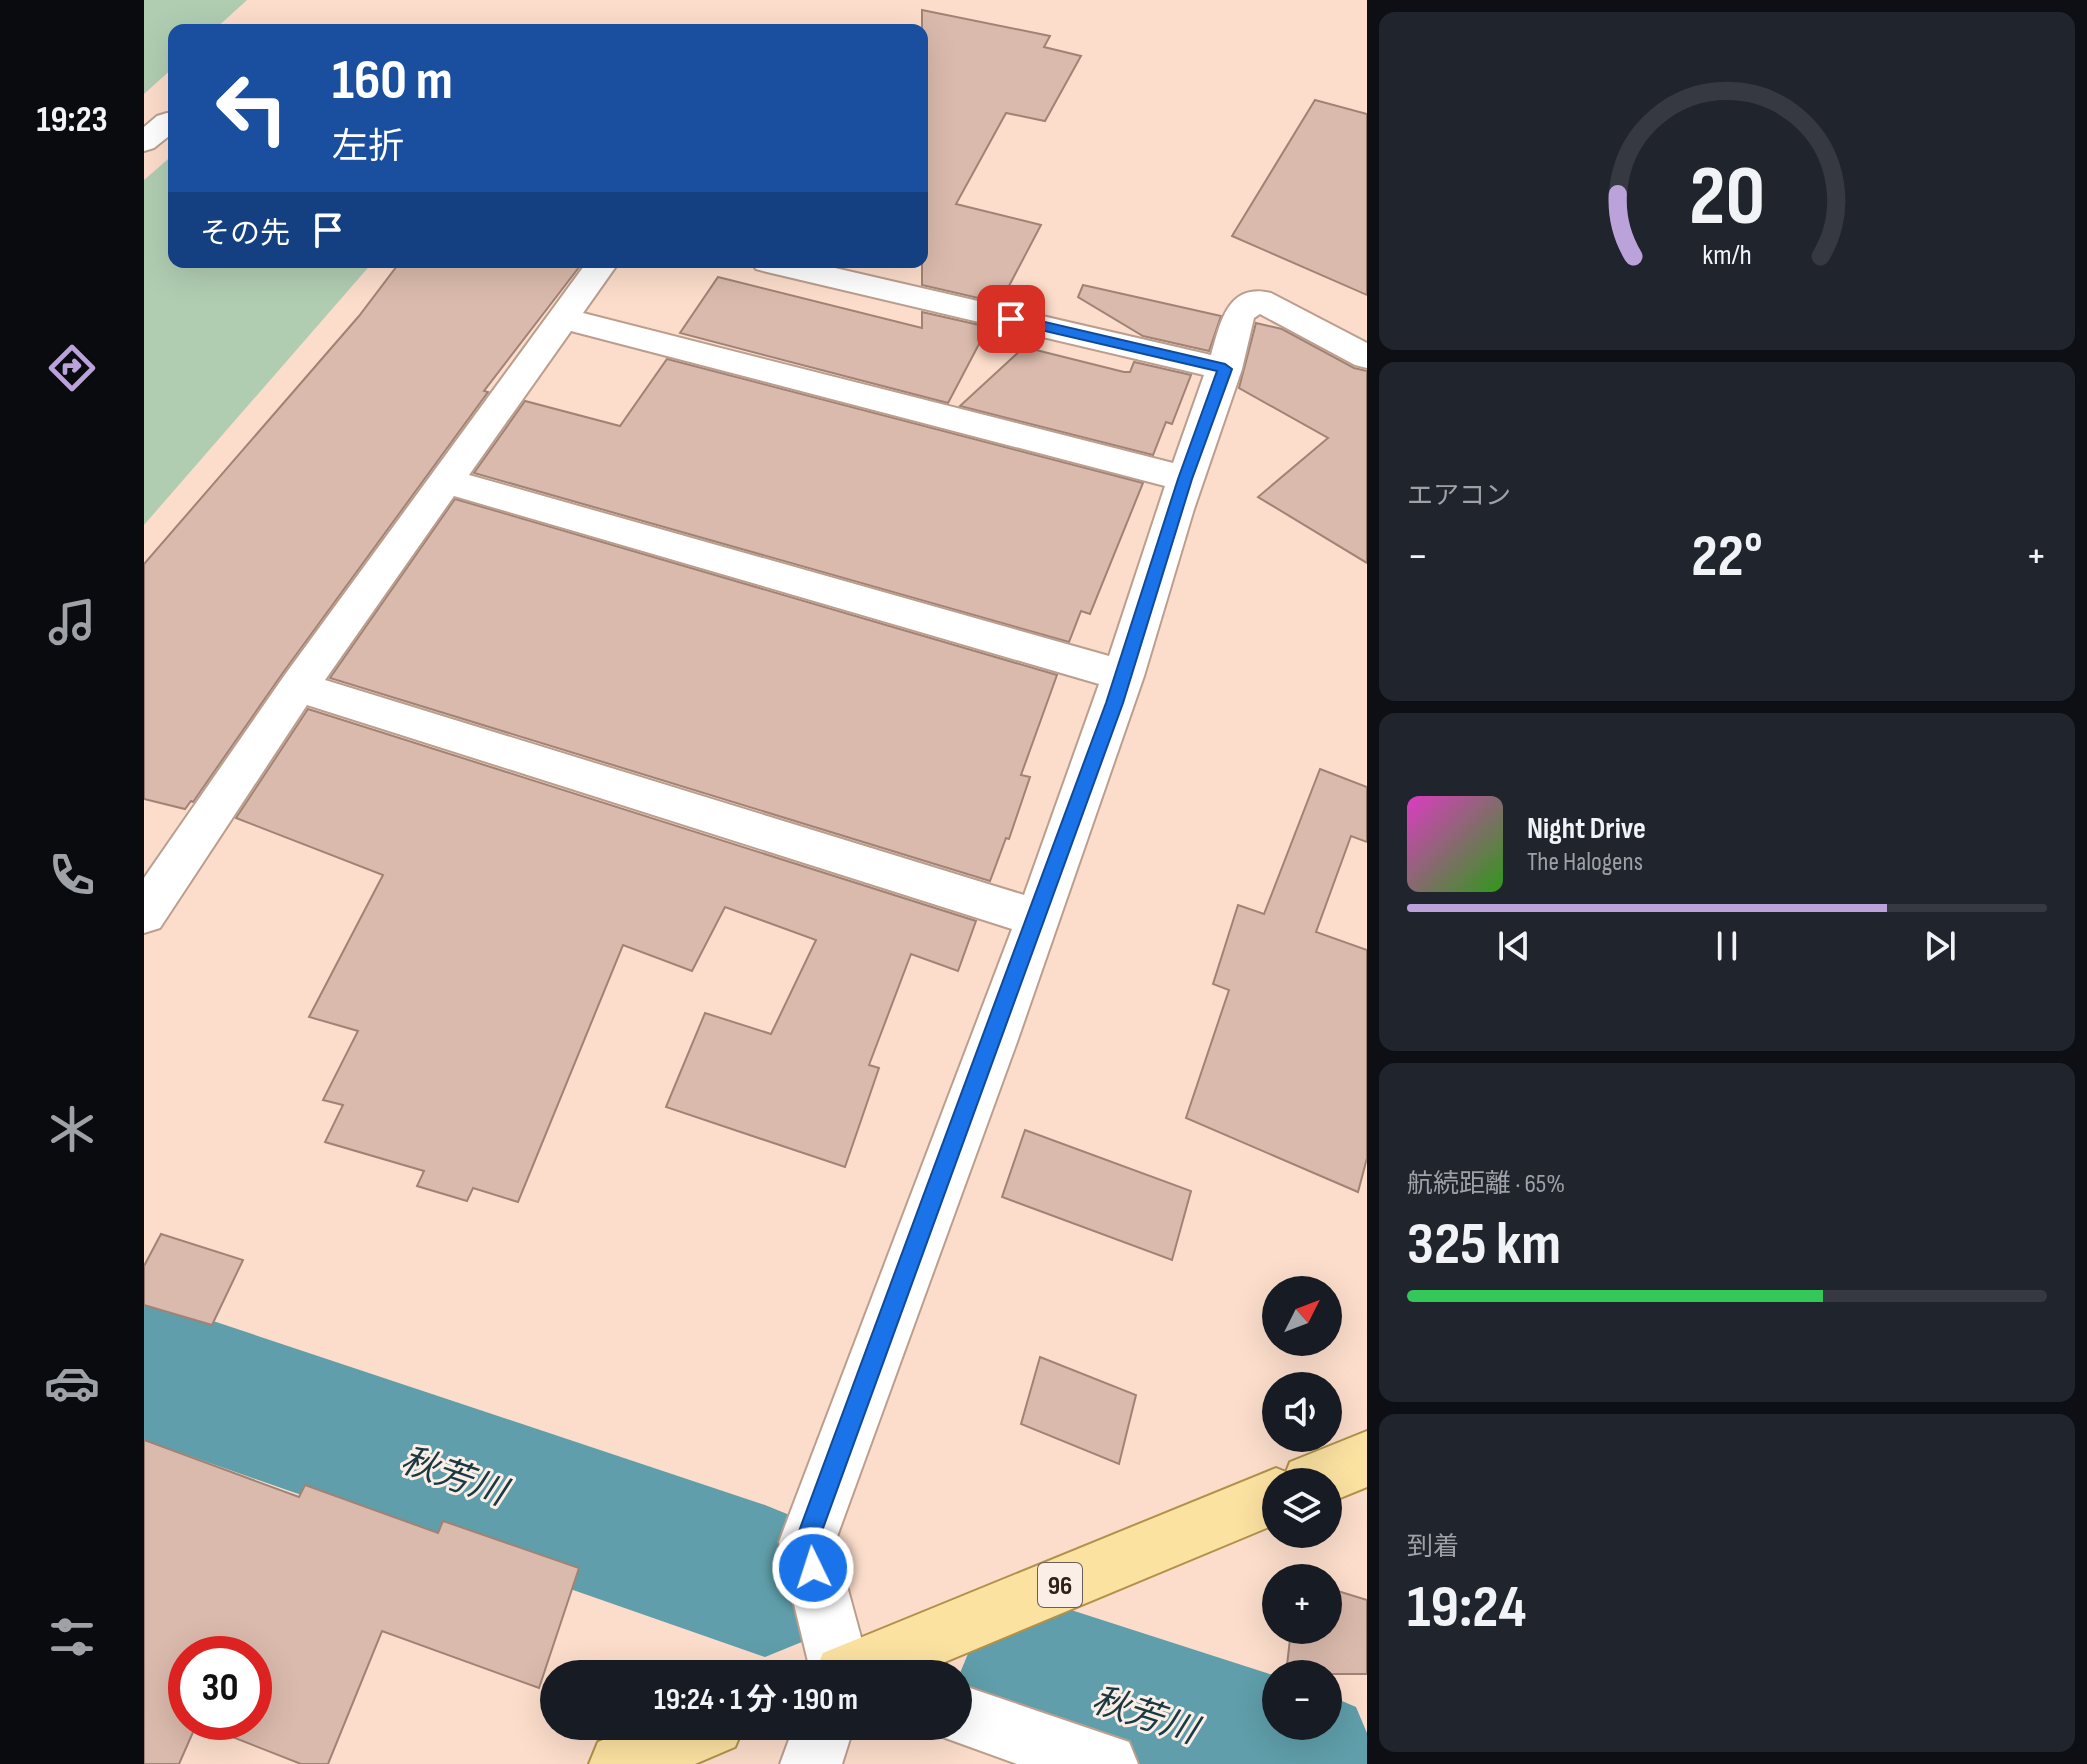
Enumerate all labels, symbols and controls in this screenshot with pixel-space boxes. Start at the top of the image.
text: 160 m [332,48,453,115]
icon: left [200,56,304,160]
text: 19:23 [36,99,108,142]
text: 左折 [332,126,404,169]
text: 20 [1689,148,1765,248]
icon: arrive [306,208,350,252]
text: その先 [200,216,290,252]
text: km/h [1702,238,1752,273]
pin [977,285,1045,353]
icon: arrive [989,297,1033,341]
icon: directions [44,340,100,396]
text: エアコン [1407,481,1511,512]
text: 22° [1691,521,1763,593]
text: − [1407,530,1429,583]
text: + [2025,530,2047,583]
icon: music [44,594,100,650]
text: Night Drive [1527,811,1646,847]
icon: phone [44,847,100,903]
text: The Halogens [1527,847,1643,878]
icon: previous [1492,924,1536,968]
icon: pause [1705,924,1749,968]
icon: next [1918,924,1962,968]
icon: climate [44,1101,100,1157]
text: 航続距離 · 65% [1407,1169,1565,1200]
text: 325 km [1407,1209,1561,1281]
north arrow [1262,1276,1342,1356]
map controls [1262,1276,1342,1740]
icon: car [44,1355,100,1411]
button: sound [1262,1372,1342,1452]
water label: 秋芳川 [395,1439,515,1517]
button: layers [1262,1468,1342,1548]
position arrow [771,1526,855,1610]
text: 到着 [1407,1532,1459,1563]
road number: 96 [1038,1563,1082,1607]
button: + [1262,1564,1342,1644]
text: 19:24 [1407,1572,1526,1644]
icon: filters [44,1609,100,1665]
speed limit sign: 30 [168,1636,272,1740]
button: − [1262,1660,1342,1740]
water label: 秋芳川 [1086,1679,1206,1755]
text: 19:24 · 1 分 · 190 m [654,1682,858,1718]

